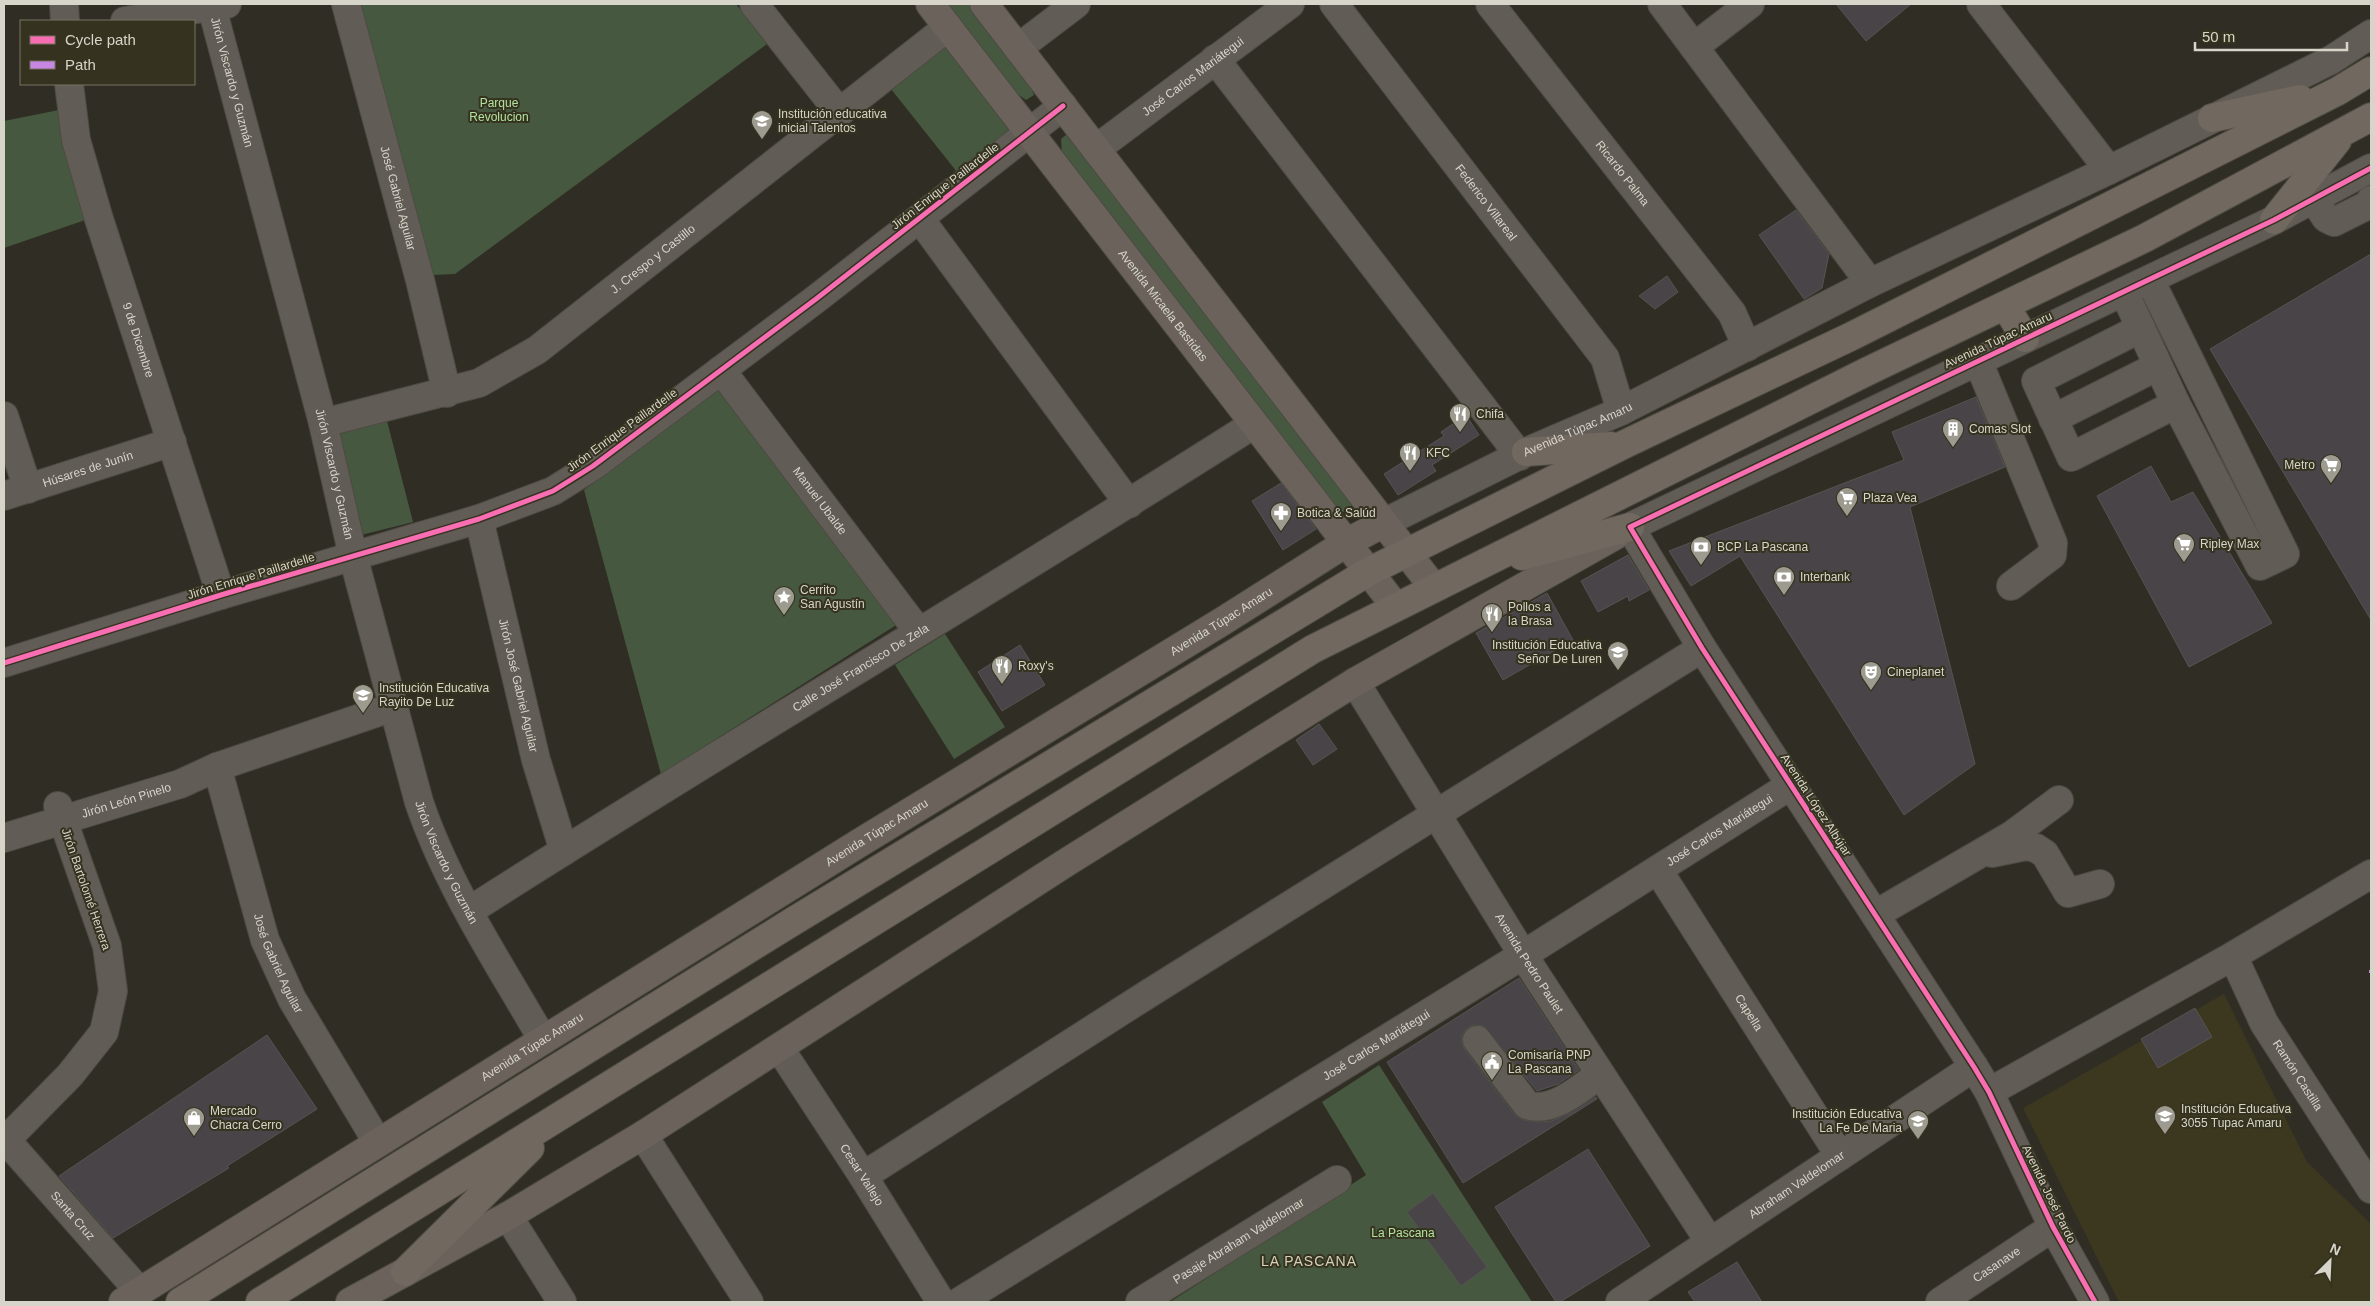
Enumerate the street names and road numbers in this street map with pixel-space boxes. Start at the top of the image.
street label: Jirón Viscardo y Guzmán [208,16,256,149]
street label: José Carlos Mariátegui [1140,34,1246,119]
street label: Ricardo Palma [1593,138,1653,209]
street label: Jirón Enrique Paillardelle [888,139,1002,232]
street label: José Gabriel Aguilar [377,144,419,252]
street label: Federico Villareal [1452,161,1520,244]
street label: J. Crespo y Castillo [608,221,698,297]
street label: Avenida Micaela Bastidas [1115,247,1211,364]
street label: 9 de Dicembre [120,301,157,380]
street label: Avenida Túpac Amaru [1942,309,2054,371]
street label: Jirón Enrique Paillardelle [564,385,680,475]
street label: Avenida Túpac Amaru [1521,399,1635,459]
street label: Jirón Viscardo y Guzmán [312,407,356,541]
street label: Húsares de Junín [41,448,135,490]
street label: Manuel Ubalde [790,464,850,538]
street label: Jirón Enrique Paillardelle [185,550,317,602]
street label: Avenida Túpac Amaru [1168,584,1275,659]
street label: Jirón José Gabriel Aguilar [496,617,541,754]
street label: Calle José Francisco De Zela [790,621,931,715]
street label: Avenida López Albújar [1778,751,1854,859]
street label: Jirón León Pinelo [80,780,173,821]
street label: José Carlos Mariátegui [1664,791,1775,869]
street label: Avenida Túpac Amaru [823,796,931,869]
street label: Jirón Viscardo y Guzmán [412,799,481,926]
street label: Jirón Bartolomé Herrera [59,826,114,952]
street label: Avenida Pedro Paulet [1492,911,1567,1017]
street label: José Gabriel Aguilar [251,912,306,1016]
street label: Capella [1732,992,1766,1034]
street label: José Carlos Mariátegui [1320,1007,1432,1083]
street label: Avenida Túpac Amaru [478,1010,586,1084]
street label: Ramón Castilla [2270,1037,2326,1114]
street label: Cesar Vallejo [837,1141,887,1209]
street label: Avenida José Pardo [2019,1143,2079,1246]
street label: Abraham Valdelomar [1746,1148,1847,1222]
street label: Santa Cruz [48,1189,98,1243]
street label: Pasaje Abraham Valdelomar [1171,1195,1307,1287]
street label: Casanave [1970,1243,2023,1285]

